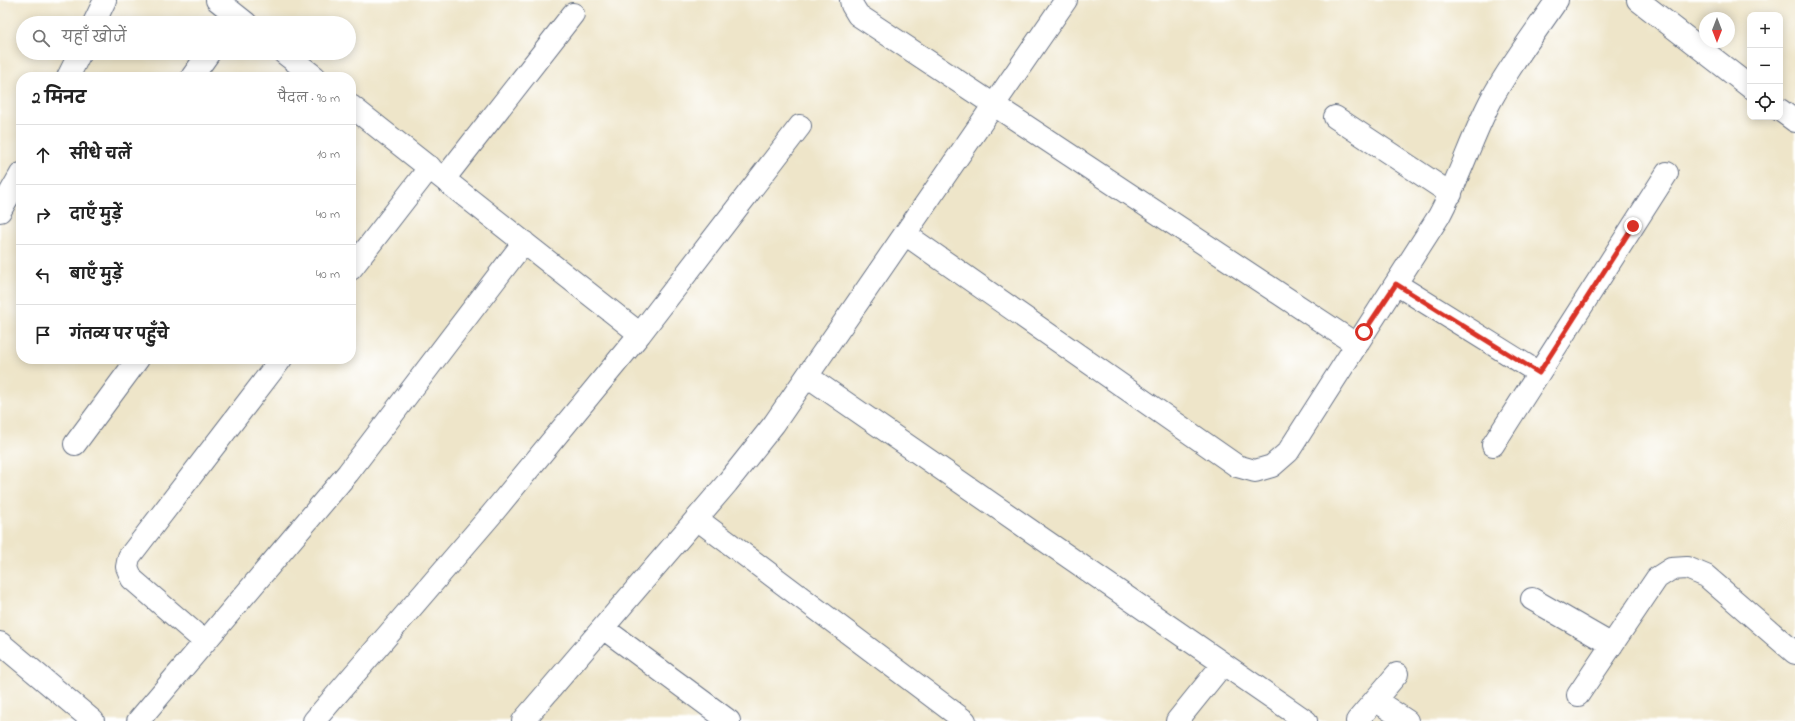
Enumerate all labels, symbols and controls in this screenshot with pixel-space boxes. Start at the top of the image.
north arrow [1699,12,1735,48]
map controls [1747,12,1783,120]
button: + [1747,12,1783,48]
search box [16,16,356,60]
icon: search [30,27,52,49]
text: यहाँ खोजें [62,27,126,49]
button: − [1747,48,1783,84]
button: locate [1747,84,1783,120]
text: 2 मिनट [32,86,86,111]
text: पैदल · 90 m [278,89,340,108]
icon: ahead [32,144,54,166]
text: सीधे चलें [70,144,131,166]
text: 10 m [317,145,340,164]
icon: right [32,204,54,226]
text: दाएँ मुड़ें [70,204,122,226]
text: 40 m [316,205,340,224]
route end [1624,217,1642,235]
icon: left [32,264,54,286]
text: बाएँ मुड़ें [70,264,123,286]
text: 40 m [316,265,340,284]
route start [1355,323,1373,341]
icon: arrive [32,324,54,346]
text: गंतव्य पर पहुँचे [70,324,169,346]

